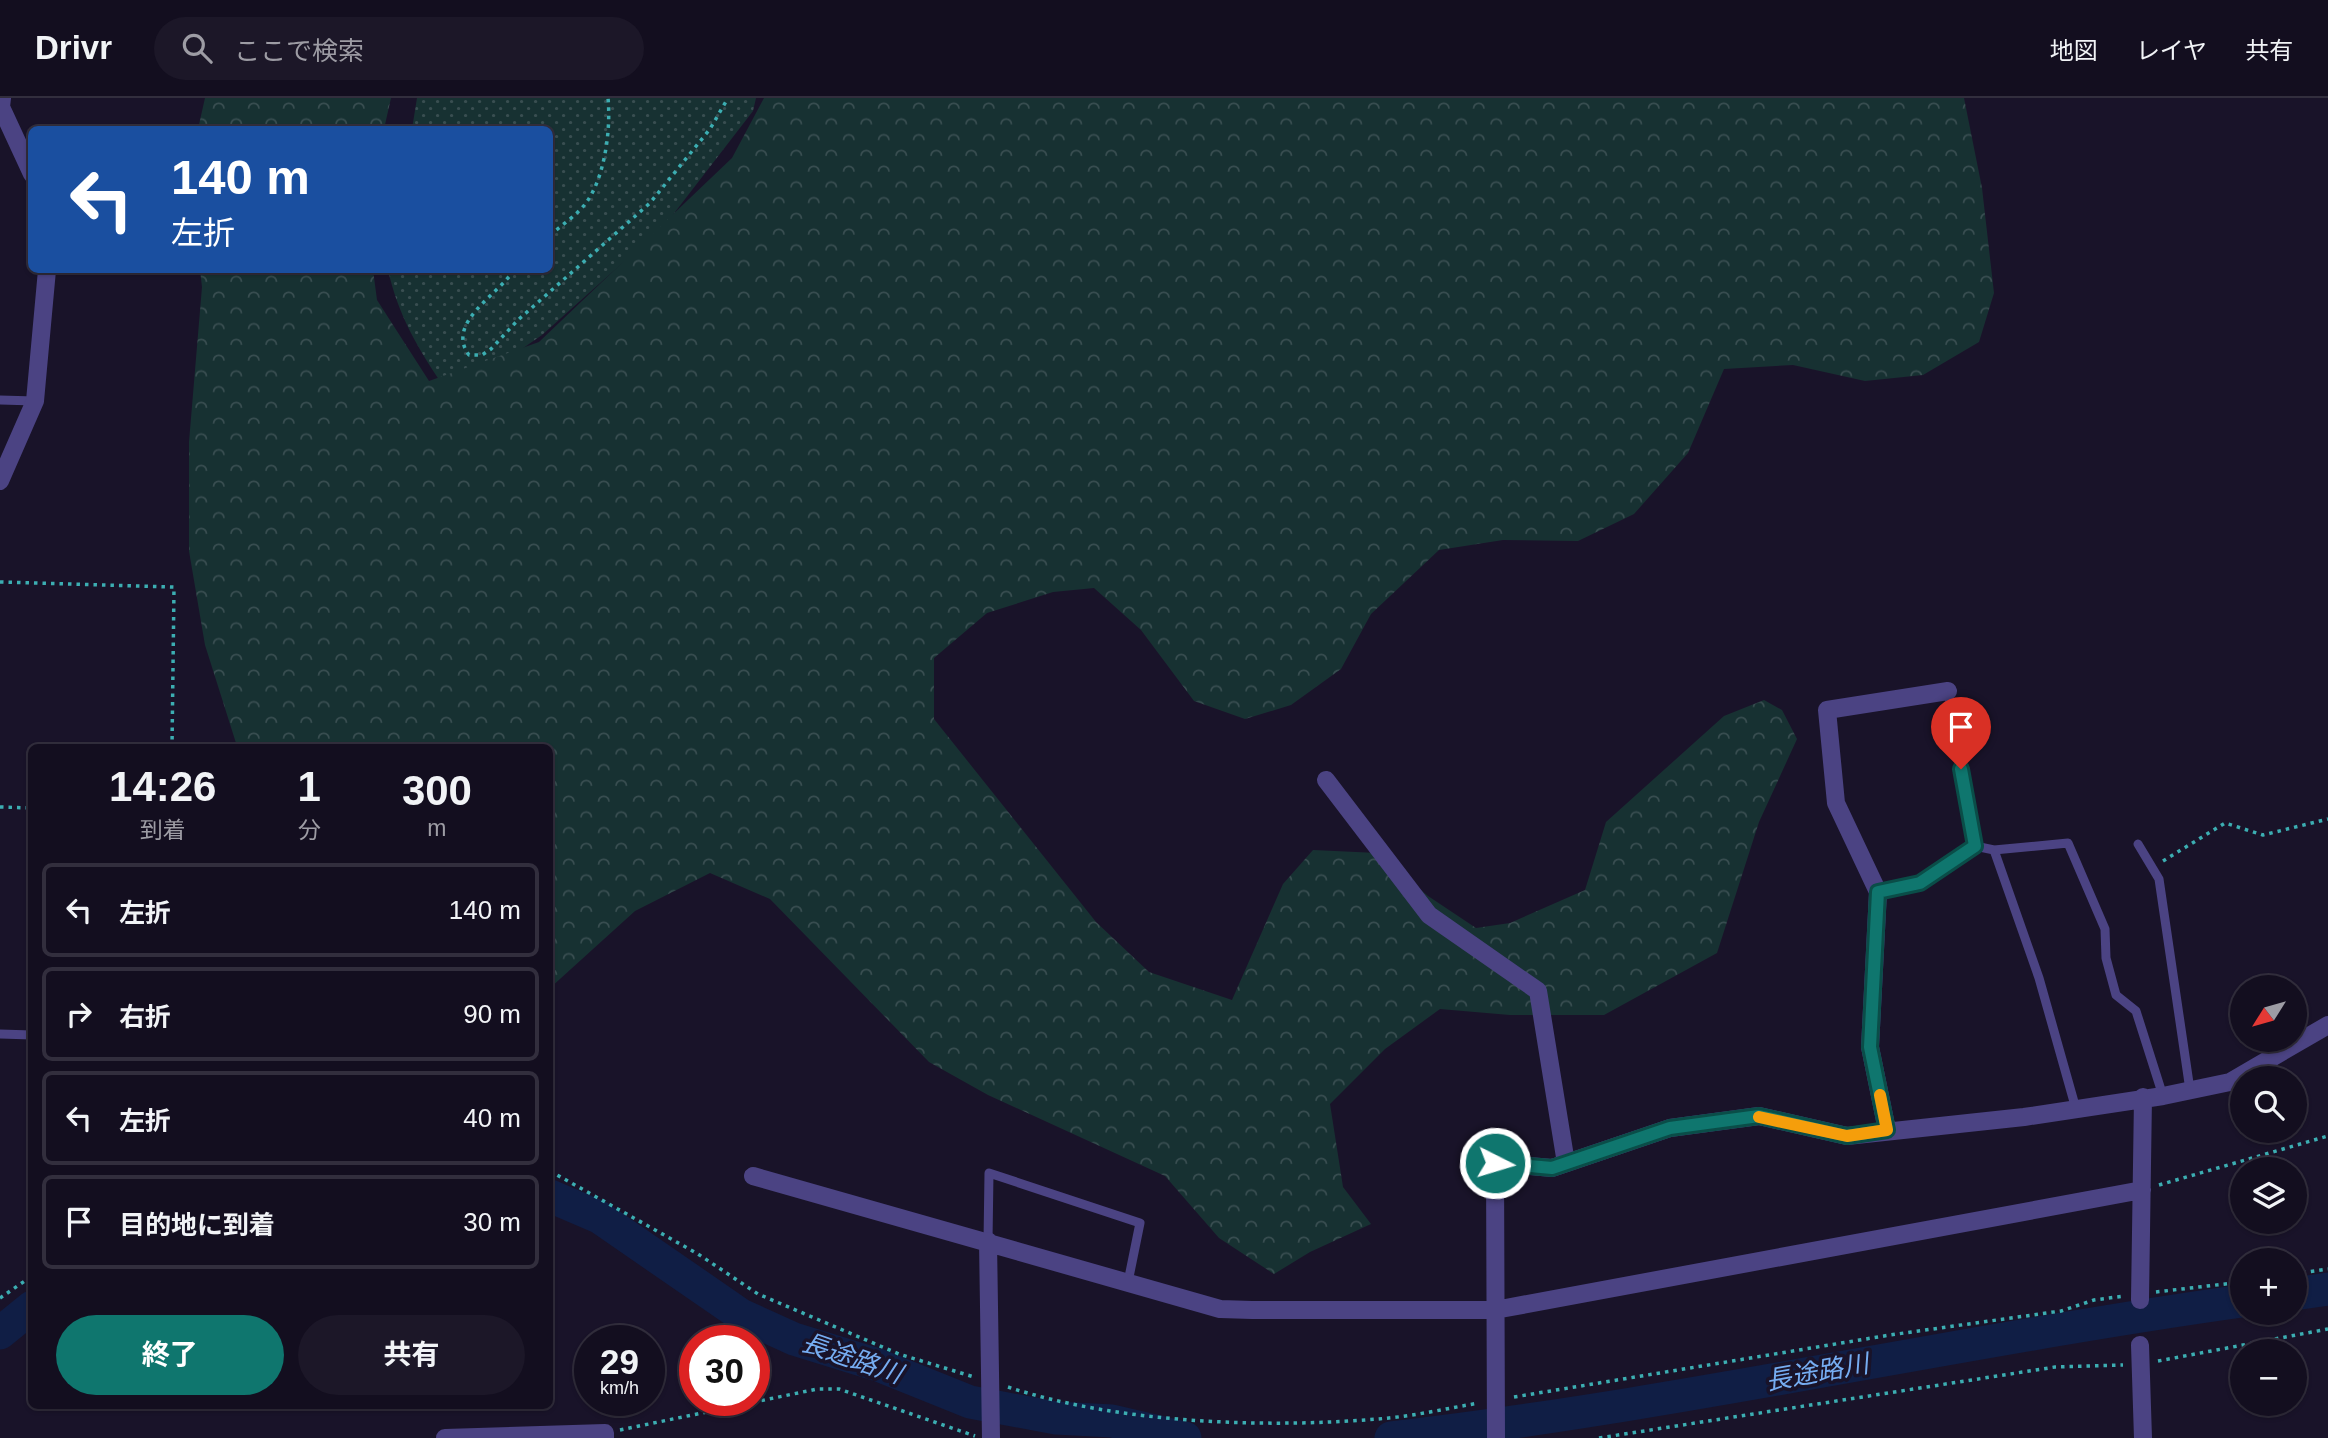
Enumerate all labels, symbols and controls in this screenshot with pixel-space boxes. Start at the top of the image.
search box [154,17,644,80]
text: Drivr [35,29,112,66]
icon: search [178,29,216,67]
text: ここで検索 [234,36,364,66]
text: 地図 [2050,37,2098,64]
text: レイヤ [2136,37,2207,64]
text: 共有 [2245,37,2293,64]
text: 140 m [171,150,310,204]
icon: left [56,154,147,245]
text: 左折 [171,215,235,251]
pin [1931,697,1991,769]
icon: arrive [1942,708,1980,746]
text: 14:26 [109,763,216,810]
text: 1 [297,763,321,810]
text: 300 [402,767,472,814]
text: m [427,815,447,841]
text: 到着 [140,817,186,843]
text: 分 [298,817,321,843]
icon: left [60,891,98,929]
text: 140 m [449,895,521,925]
text: 左折 [119,898,171,928]
north arrow [2230,975,2306,1052]
map controls [2230,975,2307,1416]
icon: right [60,995,98,1033]
text: 90 m [463,999,521,1029]
text: 右折 [119,1002,171,1032]
button: search [2230,1066,2307,1143]
icon: left [60,1099,98,1137]
text: 40 m [463,1103,521,1133]
text: 左折 [119,1106,171,1136]
position arrow [1458,1126,1532,1200]
button: layers [2230,1157,2307,1234]
icon: arrive [60,1203,98,1241]
text: 30 m [463,1207,521,1237]
text: 目的地に到着 [119,1210,275,1240]
button: + [2230,1248,2307,1325]
button: 終了 [56,1315,284,1395]
button: 共有 [298,1315,525,1395]
speed limit sign: 30 [679,1325,770,1416]
water label: 長途路川 [798,1327,909,1390]
button: − [2230,1339,2307,1416]
text: 29 [600,1342,639,1381]
water label: 長途路川 [1763,1348,1874,1396]
text: km/h [600,1378,639,1398]

